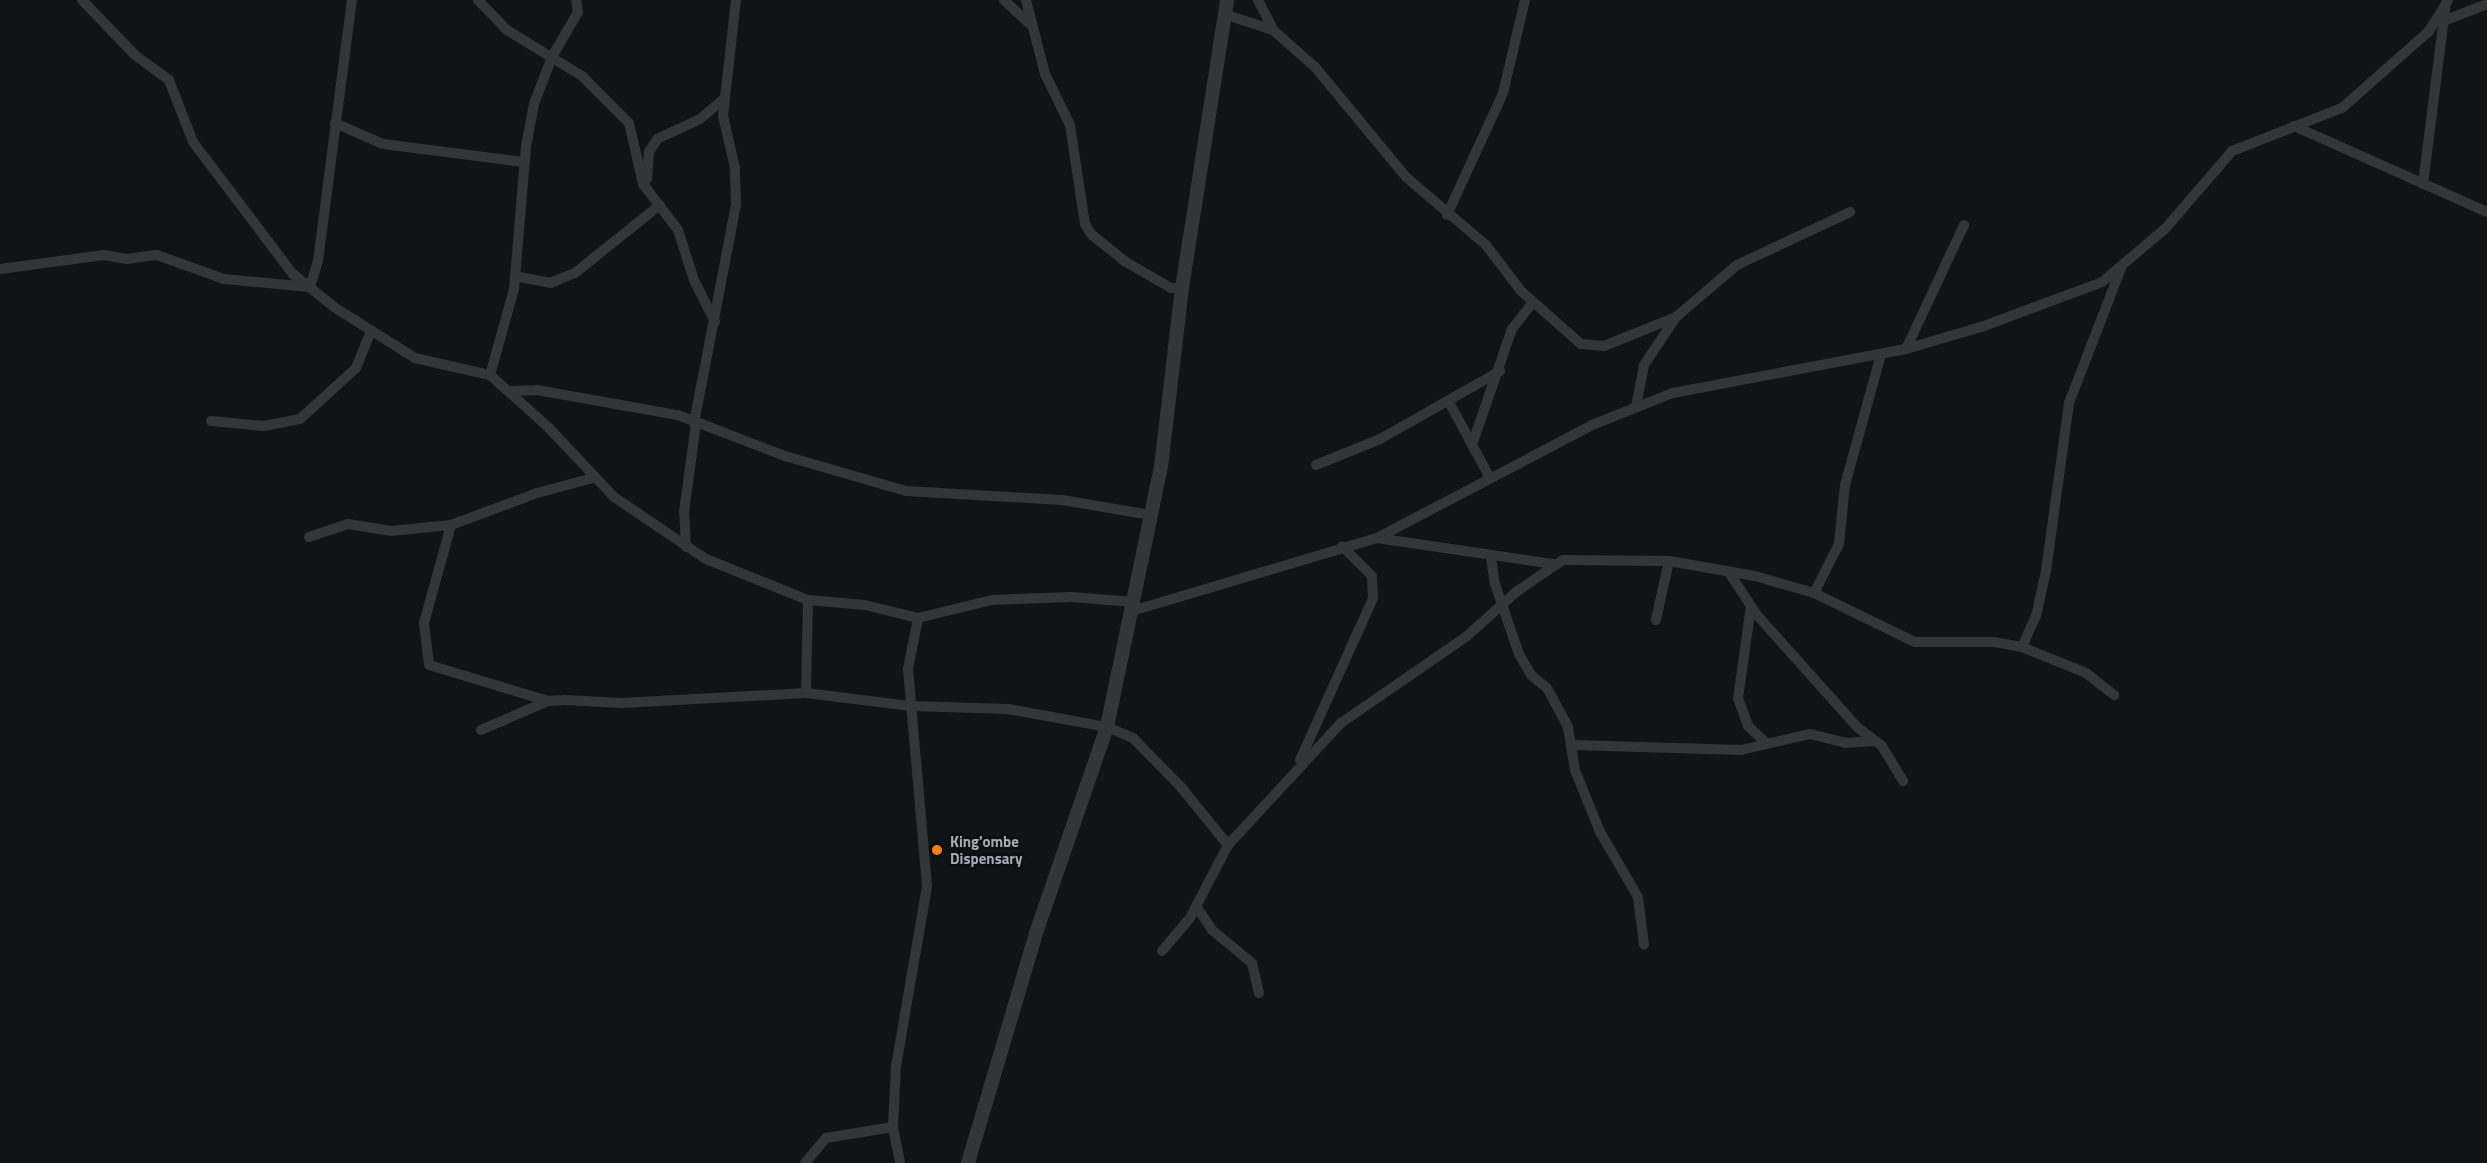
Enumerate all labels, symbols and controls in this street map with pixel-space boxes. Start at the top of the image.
place label: King'ombe Dispensary [950,832,1022,867]
marker: King'ombe Dispensary [928,841,946,859]

